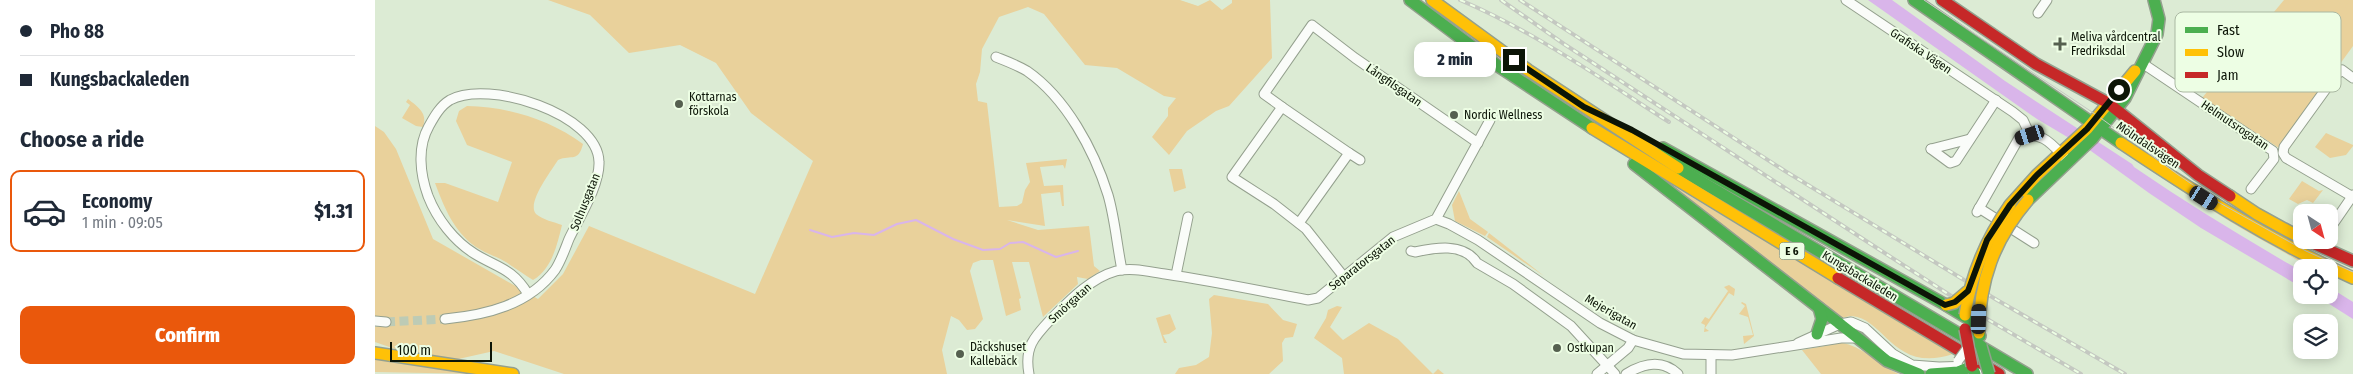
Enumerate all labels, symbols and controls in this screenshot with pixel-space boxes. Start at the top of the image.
legend [2175,12,2341,92]
text: Pho 88 [50,20,104,43]
text: Fast [2217,22,2240,39]
street label: Grafiska Vägen [1888,25,1954,77]
place label: Meliva vårdcentral Fredriksdal [2071,30,2161,58]
marker: Meliva vårdcentral Fredriksdal [2053,37,2067,51]
callout: 2 min [1414,42,1497,78]
text: Slow [2217,44,2244,61]
route end [1503,49,1525,71]
text: 2 min [1437,50,1473,69]
street label: Långfilsgatan [1363,61,1425,109]
text: Jam [2217,67,2238,84]
text: Kungsbackaleden [50,68,189,91]
route start [2108,79,2130,101]
place label: Kottarnas förskola [689,90,737,118]
street label: Helmutsrogatan [2199,97,2271,153]
marker: Kottarnas förskola [673,98,685,110]
place label: Nordic Wellness [1464,108,1542,122]
marker: Nordic Wellness [1448,109,1460,121]
street label: Mölndalsvägen [2114,119,2182,171]
car [2013,123,2046,147]
text: Choose a ride [20,126,144,153]
street label: Solhusgatan [567,171,603,233]
car [2187,184,2220,212]
icon: car [22,189,67,234]
text: Economy [82,190,152,213]
text: $1.31 [314,200,353,223]
north arrow [2293,204,2337,249]
map controls [2293,204,2338,359]
text: 1 min · 09:05 [82,213,163,232]
street label: Separatorsgatan [1326,233,1398,293]
road number: E 6 [1779,242,1805,260]
street label: Kungsbackaleden [1820,248,1900,304]
button: locate [2293,259,2338,304]
street label: Smörgatan [1046,280,1094,326]
street label: Mejerigatan [1582,291,1640,333]
car [1970,304,1987,334]
button: Confirm [20,306,355,364]
button: layers [2293,314,2338,359]
scale bar [390,339,493,362]
place label: Däckshuset Kallebäck [970,340,1026,368]
place label: Ostkupan [1567,341,1614,355]
text: 100 m [397,342,431,359]
marker: Ostkupan [1551,342,1563,354]
marker: Däckshuset Kallebäck [954,348,966,360]

